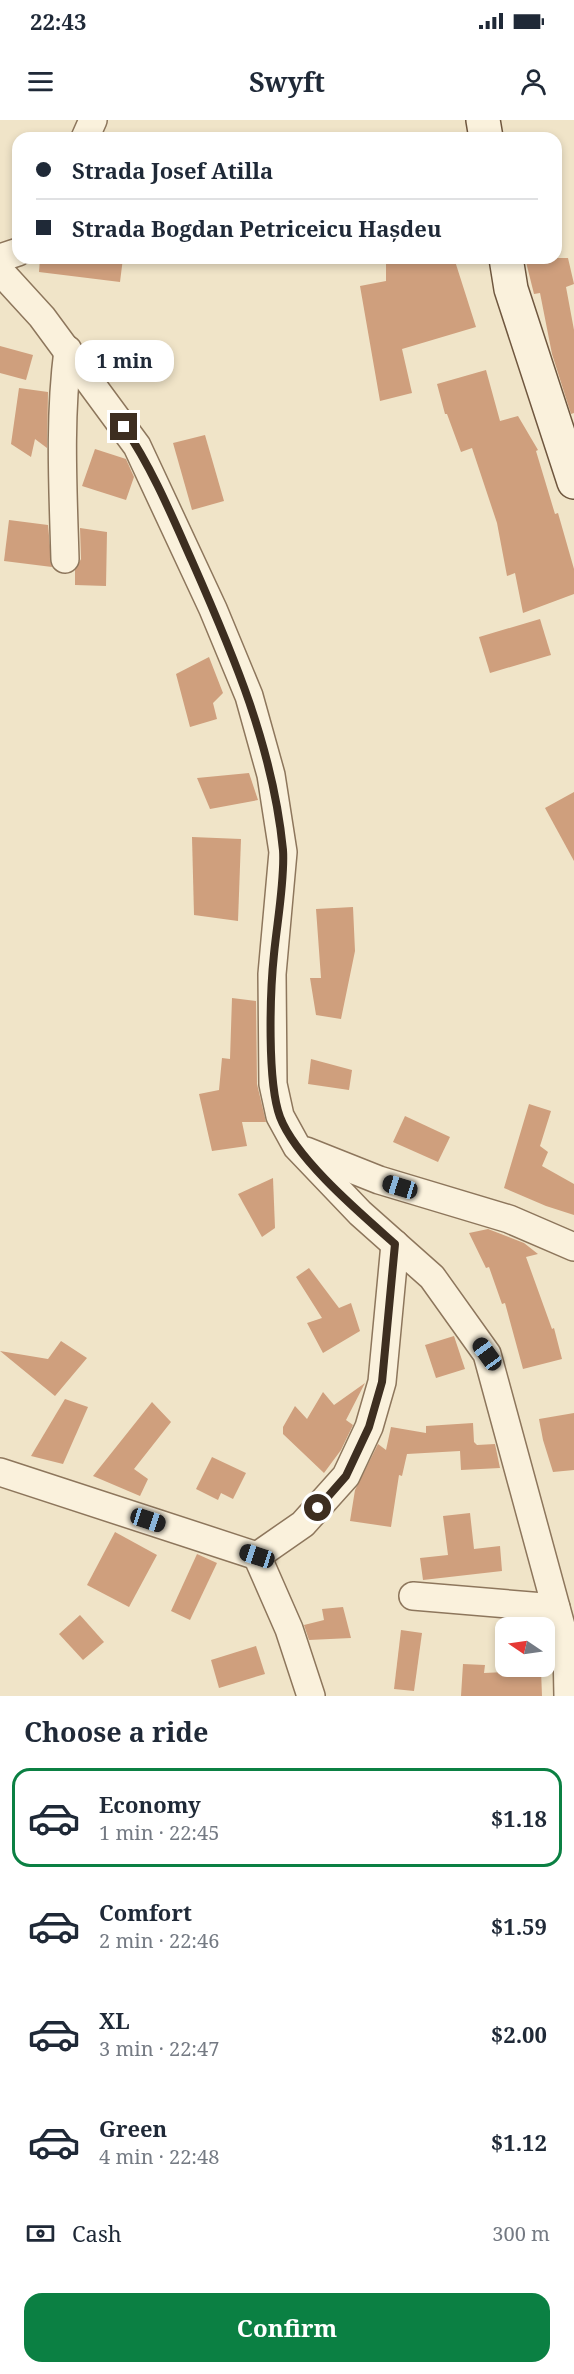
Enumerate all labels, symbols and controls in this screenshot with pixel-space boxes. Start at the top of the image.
text: 22:43 [30,6,86,36]
text: Swyft [249,63,325,100]
icon: menu [24,65,57,98]
icon: person [517,65,550,98]
text: Strada Josef Atilla [72,155,273,185]
text: Strada Bogdan Petriceicu Hașdeu [72,213,442,243]
callout: 1 min [74,340,174,382]
text: 1 min [96,347,153,374]
route end [110,413,137,440]
car [380,1173,420,1201]
car [469,1334,505,1374]
route start [304,1494,331,1521]
car [128,1506,168,1534]
car [237,1542,277,1570]
north arrow [495,1617,555,1677]
map controls [495,1617,555,1677]
text: Choose a ride [24,1713,209,1750]
text: Economy [99,1789,201,1819]
icon: car [27,1791,81,1845]
text: $1.18 [491,1803,547,1833]
text: 1 min · 22:45 [99,1819,219,1846]
text: Comfort [99,1897,192,1927]
icon: car [27,1899,81,1953]
text: $1.59 [491,1911,547,1941]
text: 2 min · 22:46 [99,1927,219,1954]
text: XL [99,2005,130,2035]
icon: car [27,2007,81,2061]
text: $2.00 [491,2019,547,2049]
text: 3 min · 22:47 [99,2035,219,2062]
text: Green [99,2113,167,2143]
icon: car [27,2115,81,2169]
text: $1.12 [491,2127,547,2157]
text: 4 min · 22:48 [99,2143,219,2170]
icon: cash [24,2217,57,2250]
text: Cash [72,2218,122,2248]
text: 300 m [492,2220,550,2247]
button: Confirm [24,2293,550,2362]

